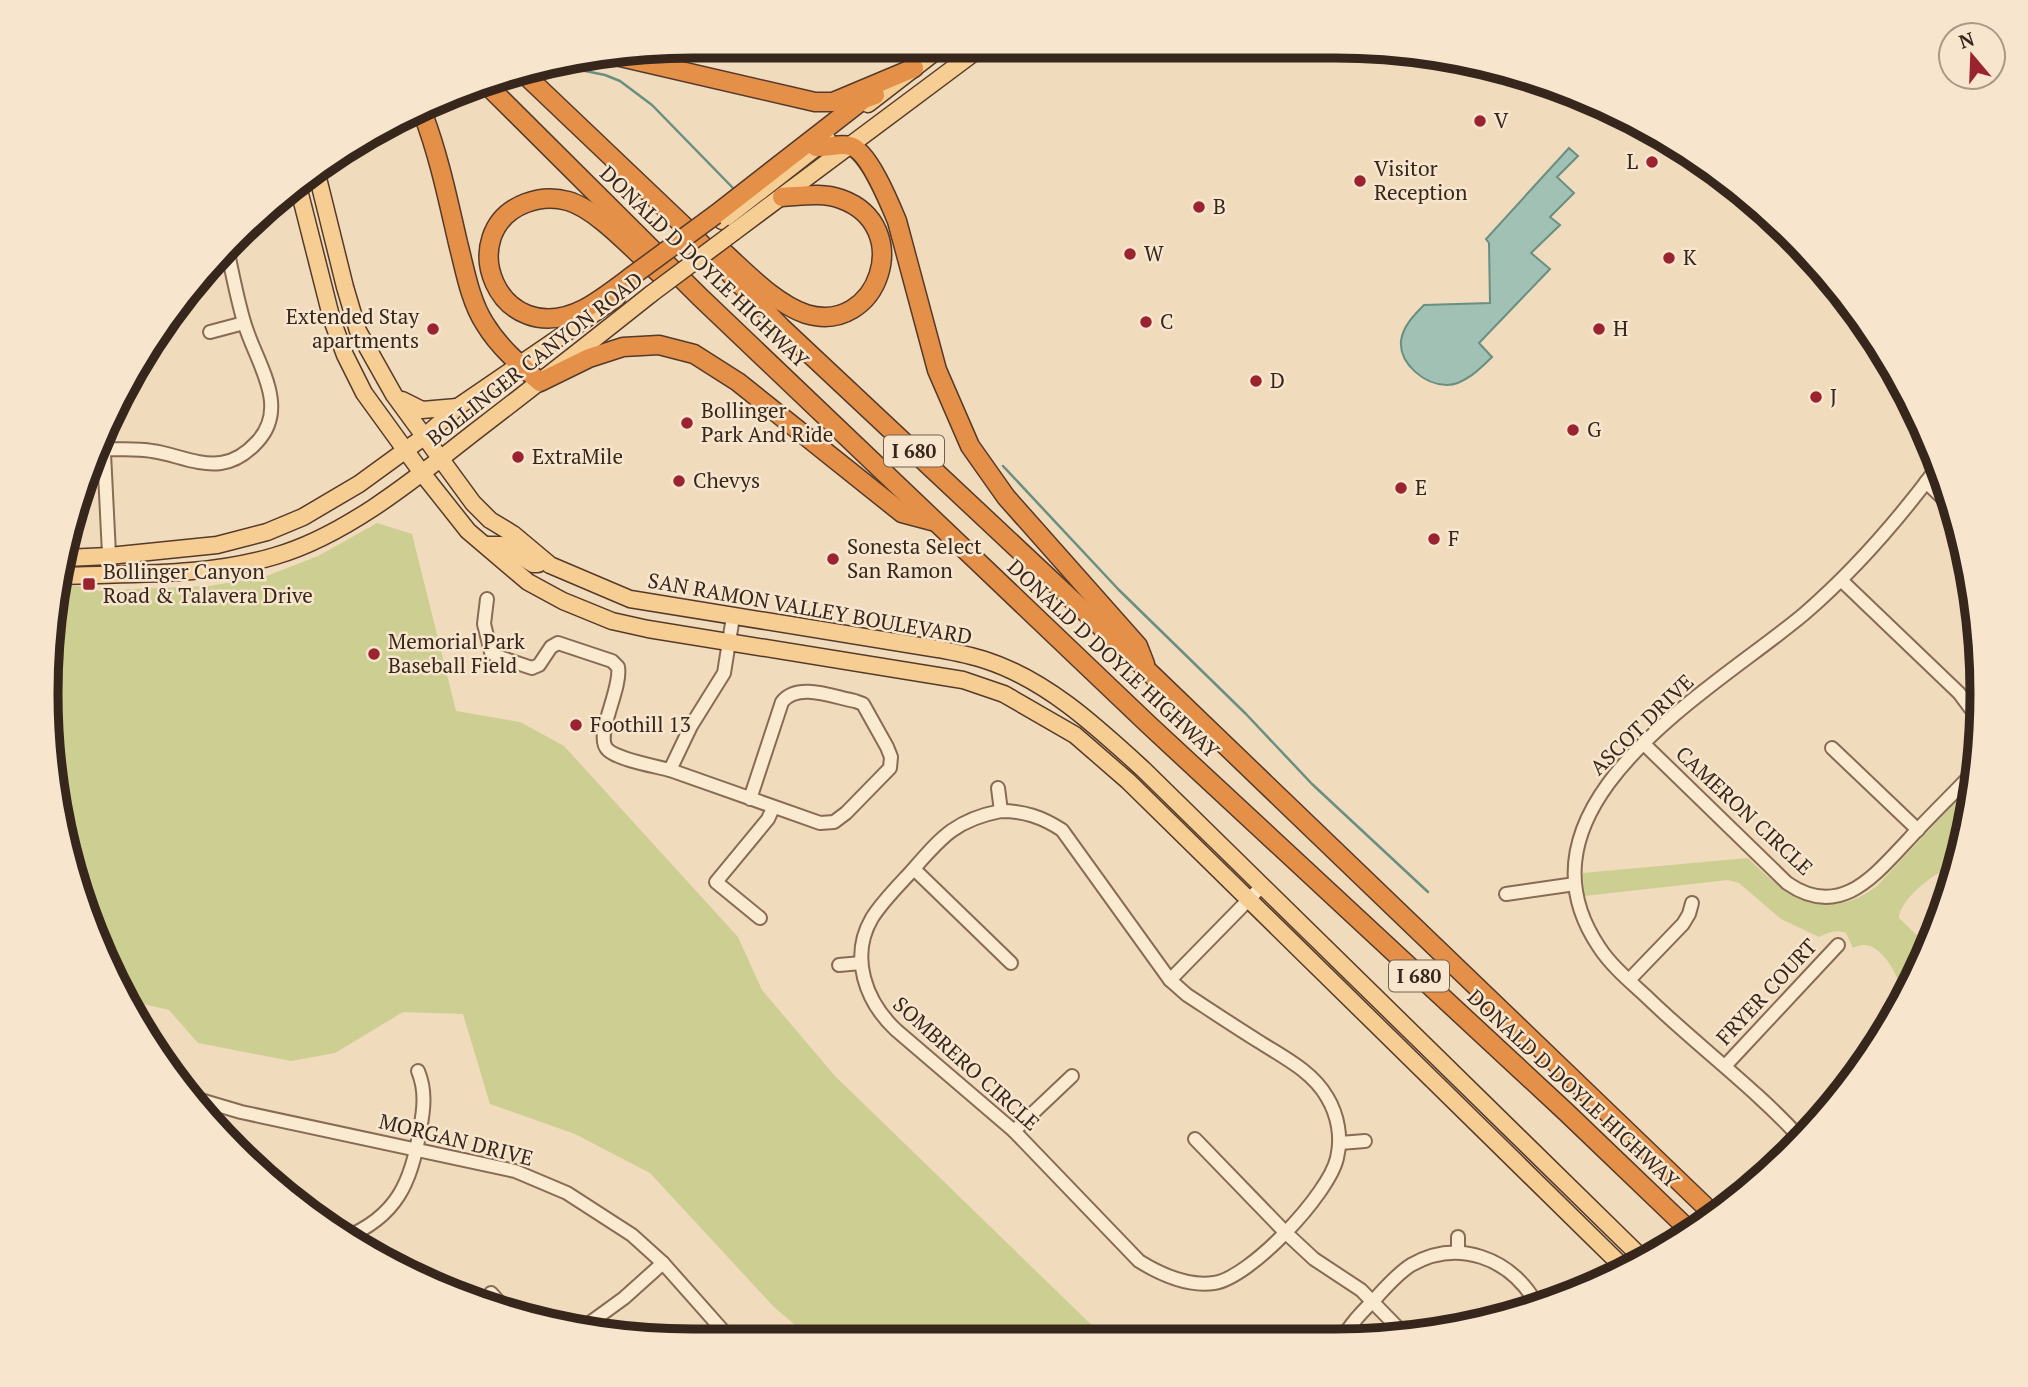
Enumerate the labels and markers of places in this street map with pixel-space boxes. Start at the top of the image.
place label: V [1494,106,1509,134]
marker: V [1472,113,1488,129]
place label: L [1626,147,1638,175]
place label: Visitor Reception [1374,154,1468,206]
marker: L [1644,154,1660,170]
marker: Visitor Reception [1352,173,1368,189]
place label: B [1213,192,1226,220]
marker: B [1191,199,1207,215]
place label: W [1144,239,1164,267]
place label: K [1683,243,1697,271]
marker: W [1122,246,1138,262]
marker: K [1661,250,1677,266]
place label: Extended Stay apartments [286,302,419,354]
place label: C [1160,307,1174,335]
marker: C [1138,314,1154,330]
place label: H [1613,314,1628,342]
marker: Extended Stay apartments [425,321,441,337]
marker: H [1591,321,1607,337]
place label: D [1270,366,1285,394]
marker: D [1248,373,1264,389]
place label: J [1830,382,1837,410]
marker: J [1808,389,1824,405]
place label: Bollinger Park And Ride [701,396,833,448]
marker: Bollinger Park And Ride [679,415,695,431]
place label: G [1587,415,1602,443]
marker: G [1565,422,1581,438]
place label: ExtraMile [532,442,623,470]
marker: ExtraMile [510,449,526,465]
place label: Chevys [693,466,760,494]
marker: Chevys [671,473,687,489]
place label: E [1415,473,1427,501]
marker: E [1393,480,1409,496]
place label: F [1448,524,1459,552]
marker: F [1426,531,1442,547]
place label: Sonesta Select San Ramon [847,532,982,584]
marker: Sonesta Select San Ramon [825,551,841,567]
place label: Bollinger Canyon Road & Talavera Drive [103,557,313,609]
marker: Bollinger Canyon Road & Talavera Drive [81,576,97,592]
place label: Memorial Park Baseball Field [388,627,525,679]
marker: Memorial Park Baseball Field [366,646,382,662]
place label: Foothill 13 [590,710,691,738]
marker: Foothill 13 [568,717,584,733]

